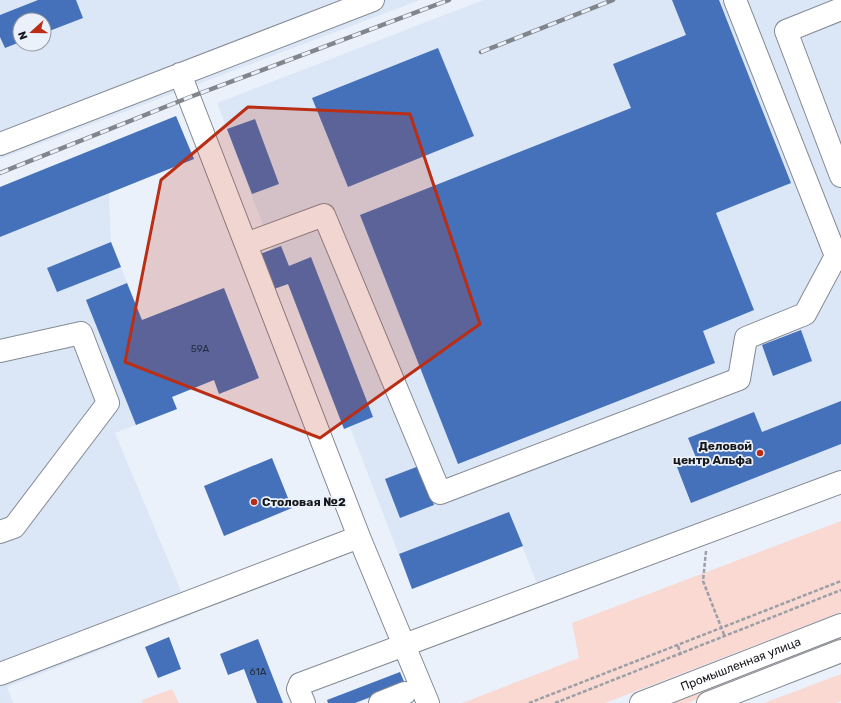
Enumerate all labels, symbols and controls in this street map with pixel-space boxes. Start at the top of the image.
north arrow [12,12,52,52]
text: N [16,29,31,41]
house number: 59А [191,343,210,355]
place label: Деловой центр Альфа [673,439,752,467]
marker: Деловой центр Альфа [755,448,765,458]
place label: Столовая №2 [262,495,346,509]
marker: Столовая №2 [249,497,259,507]
street label: Промышленная улица [679,634,803,694]
house number: 61А [250,666,267,678]

